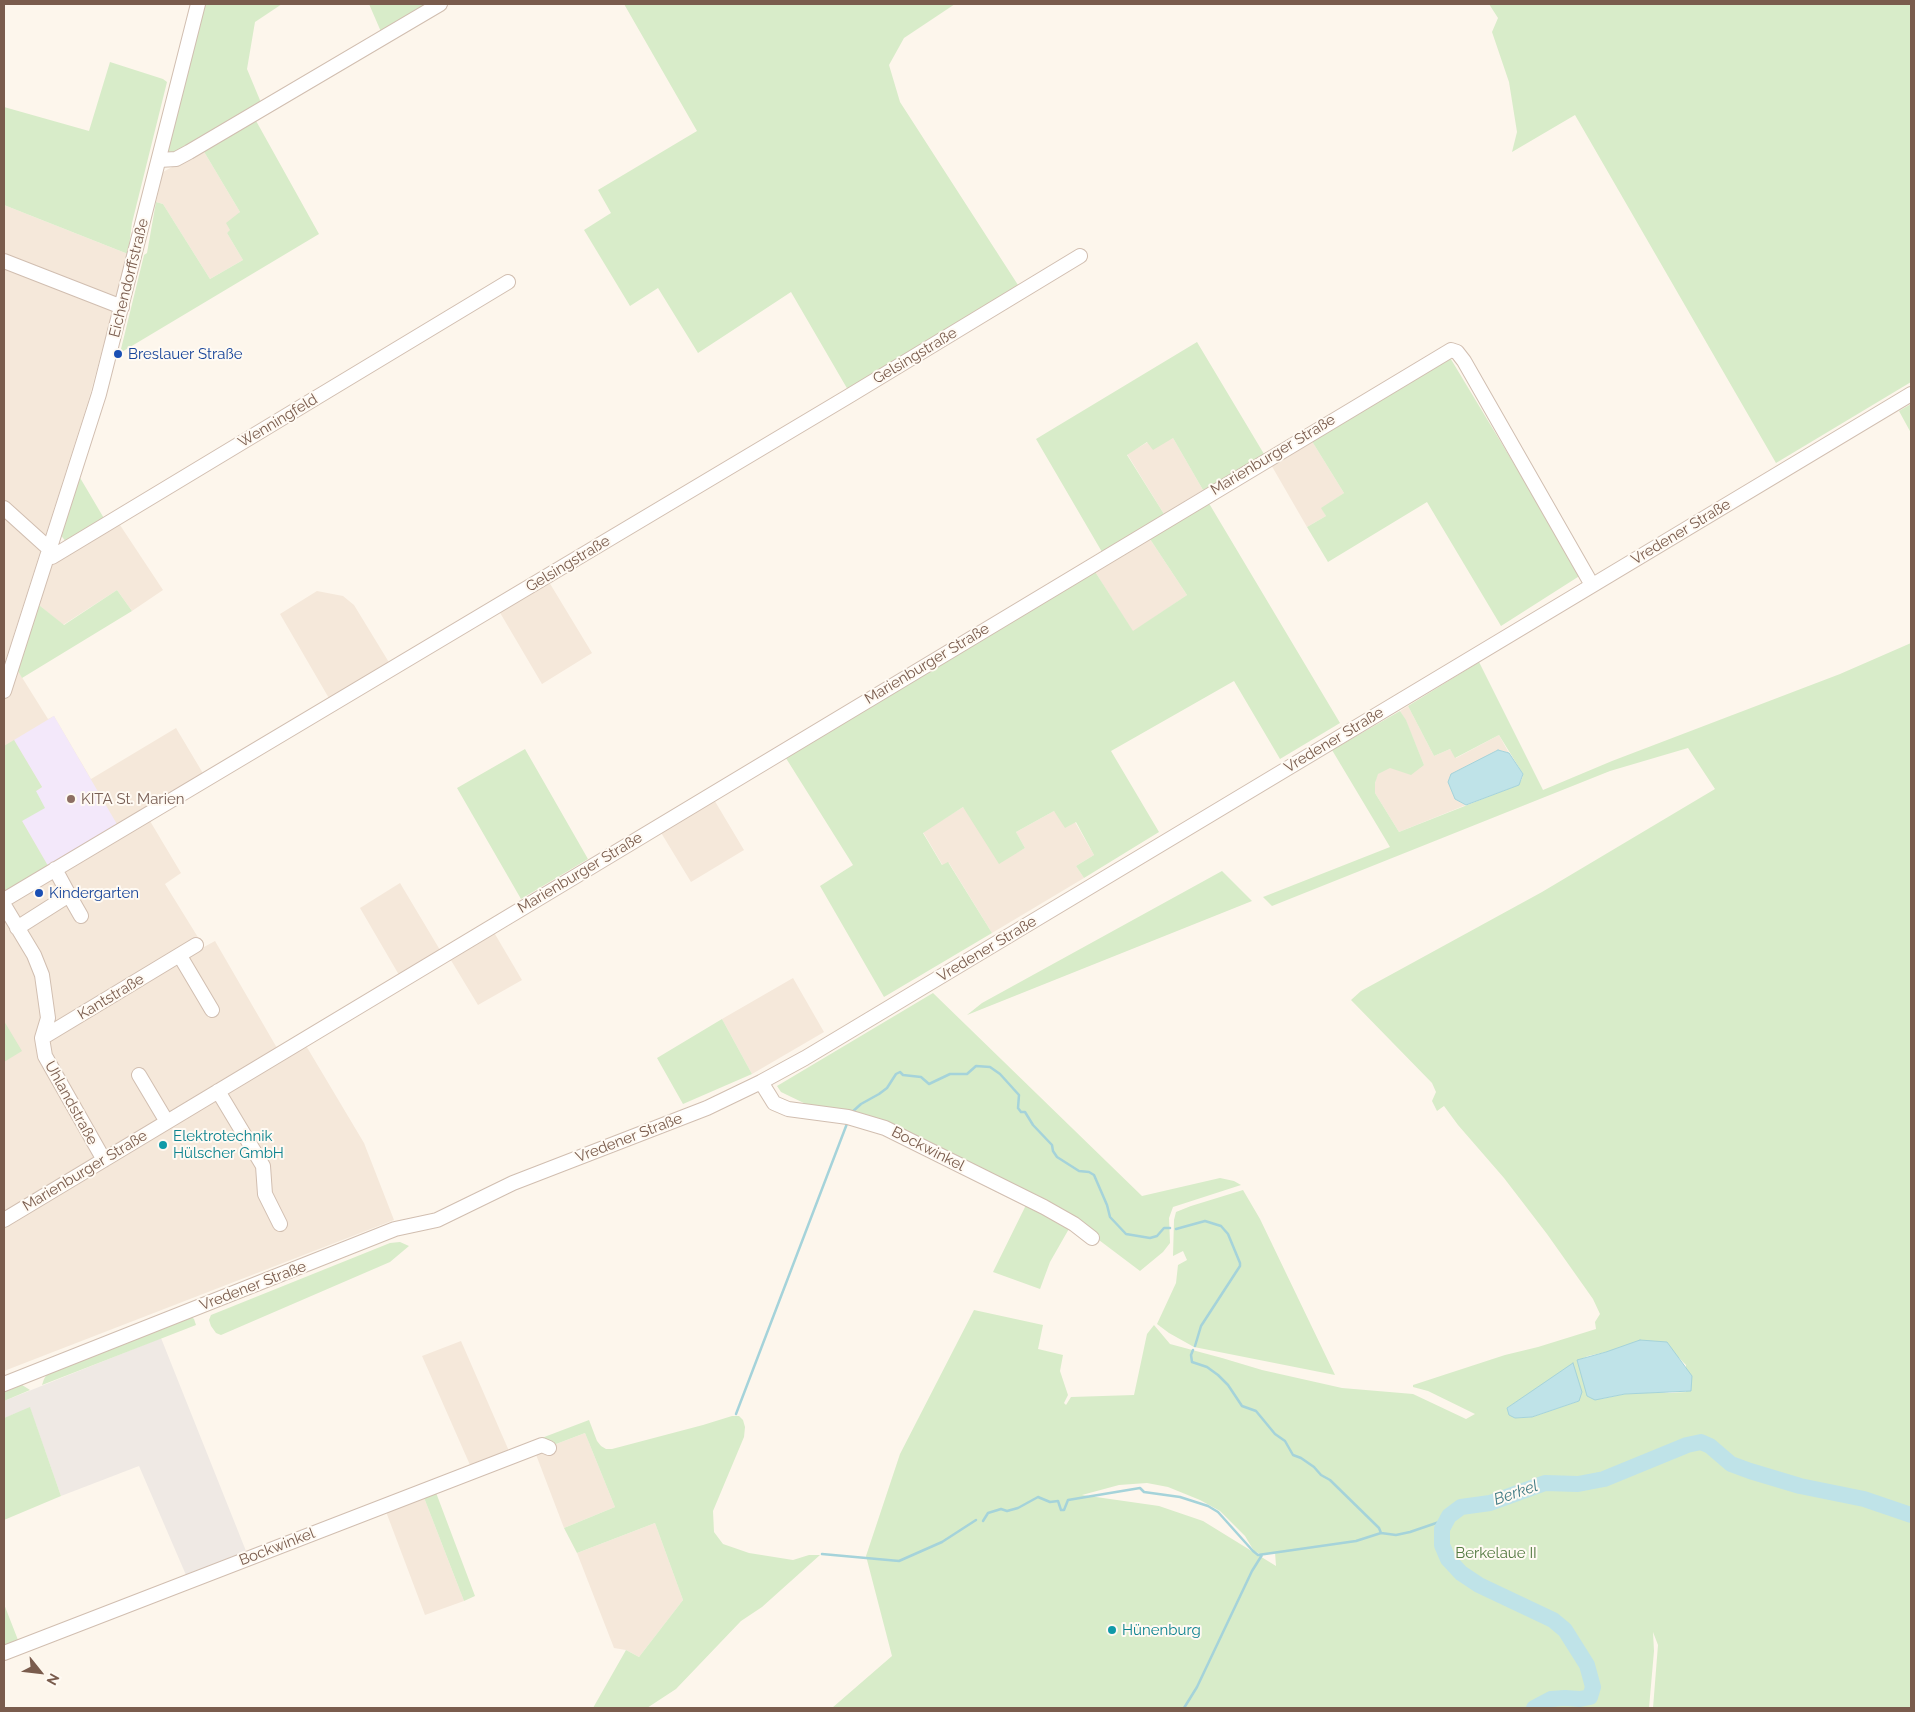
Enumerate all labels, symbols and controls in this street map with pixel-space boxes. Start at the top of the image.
street label: Eichendorffstraße [106,217,152,339]
street label: Gelsingstraße [870,324,960,388]
place label: Breslauer Straße [128,345,243,363]
marker: Breslauer Straße [112,348,124,360]
street label: Wenningfeld [235,390,321,452]
street label: Marienburger Straße [1207,411,1339,499]
street label: Vredener Straße [1628,495,1734,569]
street label: Gelsingstraße [523,532,613,596]
street label: Marienburger Straße [861,620,993,708]
street label: Vredener Straße [1281,703,1387,777]
place label: KITA St. Marien [81,790,184,808]
marker: KITA St. Marien [65,793,77,805]
street label: Marienburger Straße [514,829,646,917]
place label: Kindergarten [49,884,139,902]
marker: Kindergarten [33,887,45,899]
street label: Vredener Straße [934,912,1040,986]
street label: Kantstraße [75,970,147,1024]
street label: Uhlandstraße [41,1058,101,1148]
street label: Vredener Straße [573,1109,685,1167]
street label: Bockwinkel [888,1123,968,1175]
street label: Marienburger Straße [19,1127,151,1215]
place label: Elektrotechnik Hülscher GmbH [173,1127,284,1162]
marker: Elektrotechnik Hülscher GmbH [157,1139,169,1151]
street label: Vredener Straße [197,1257,309,1315]
water label: Berkel [1491,1477,1541,1509]
street label: Bockwinkel [237,1524,317,1570]
park label: Berkelaue II [1455,1544,1537,1562]
place label: Hünenburg [1122,1621,1201,1639]
marker: Hünenburg [1106,1624,1118,1636]
north arrow [15,1647,65,1697]
text: N [44,1671,63,1688]

